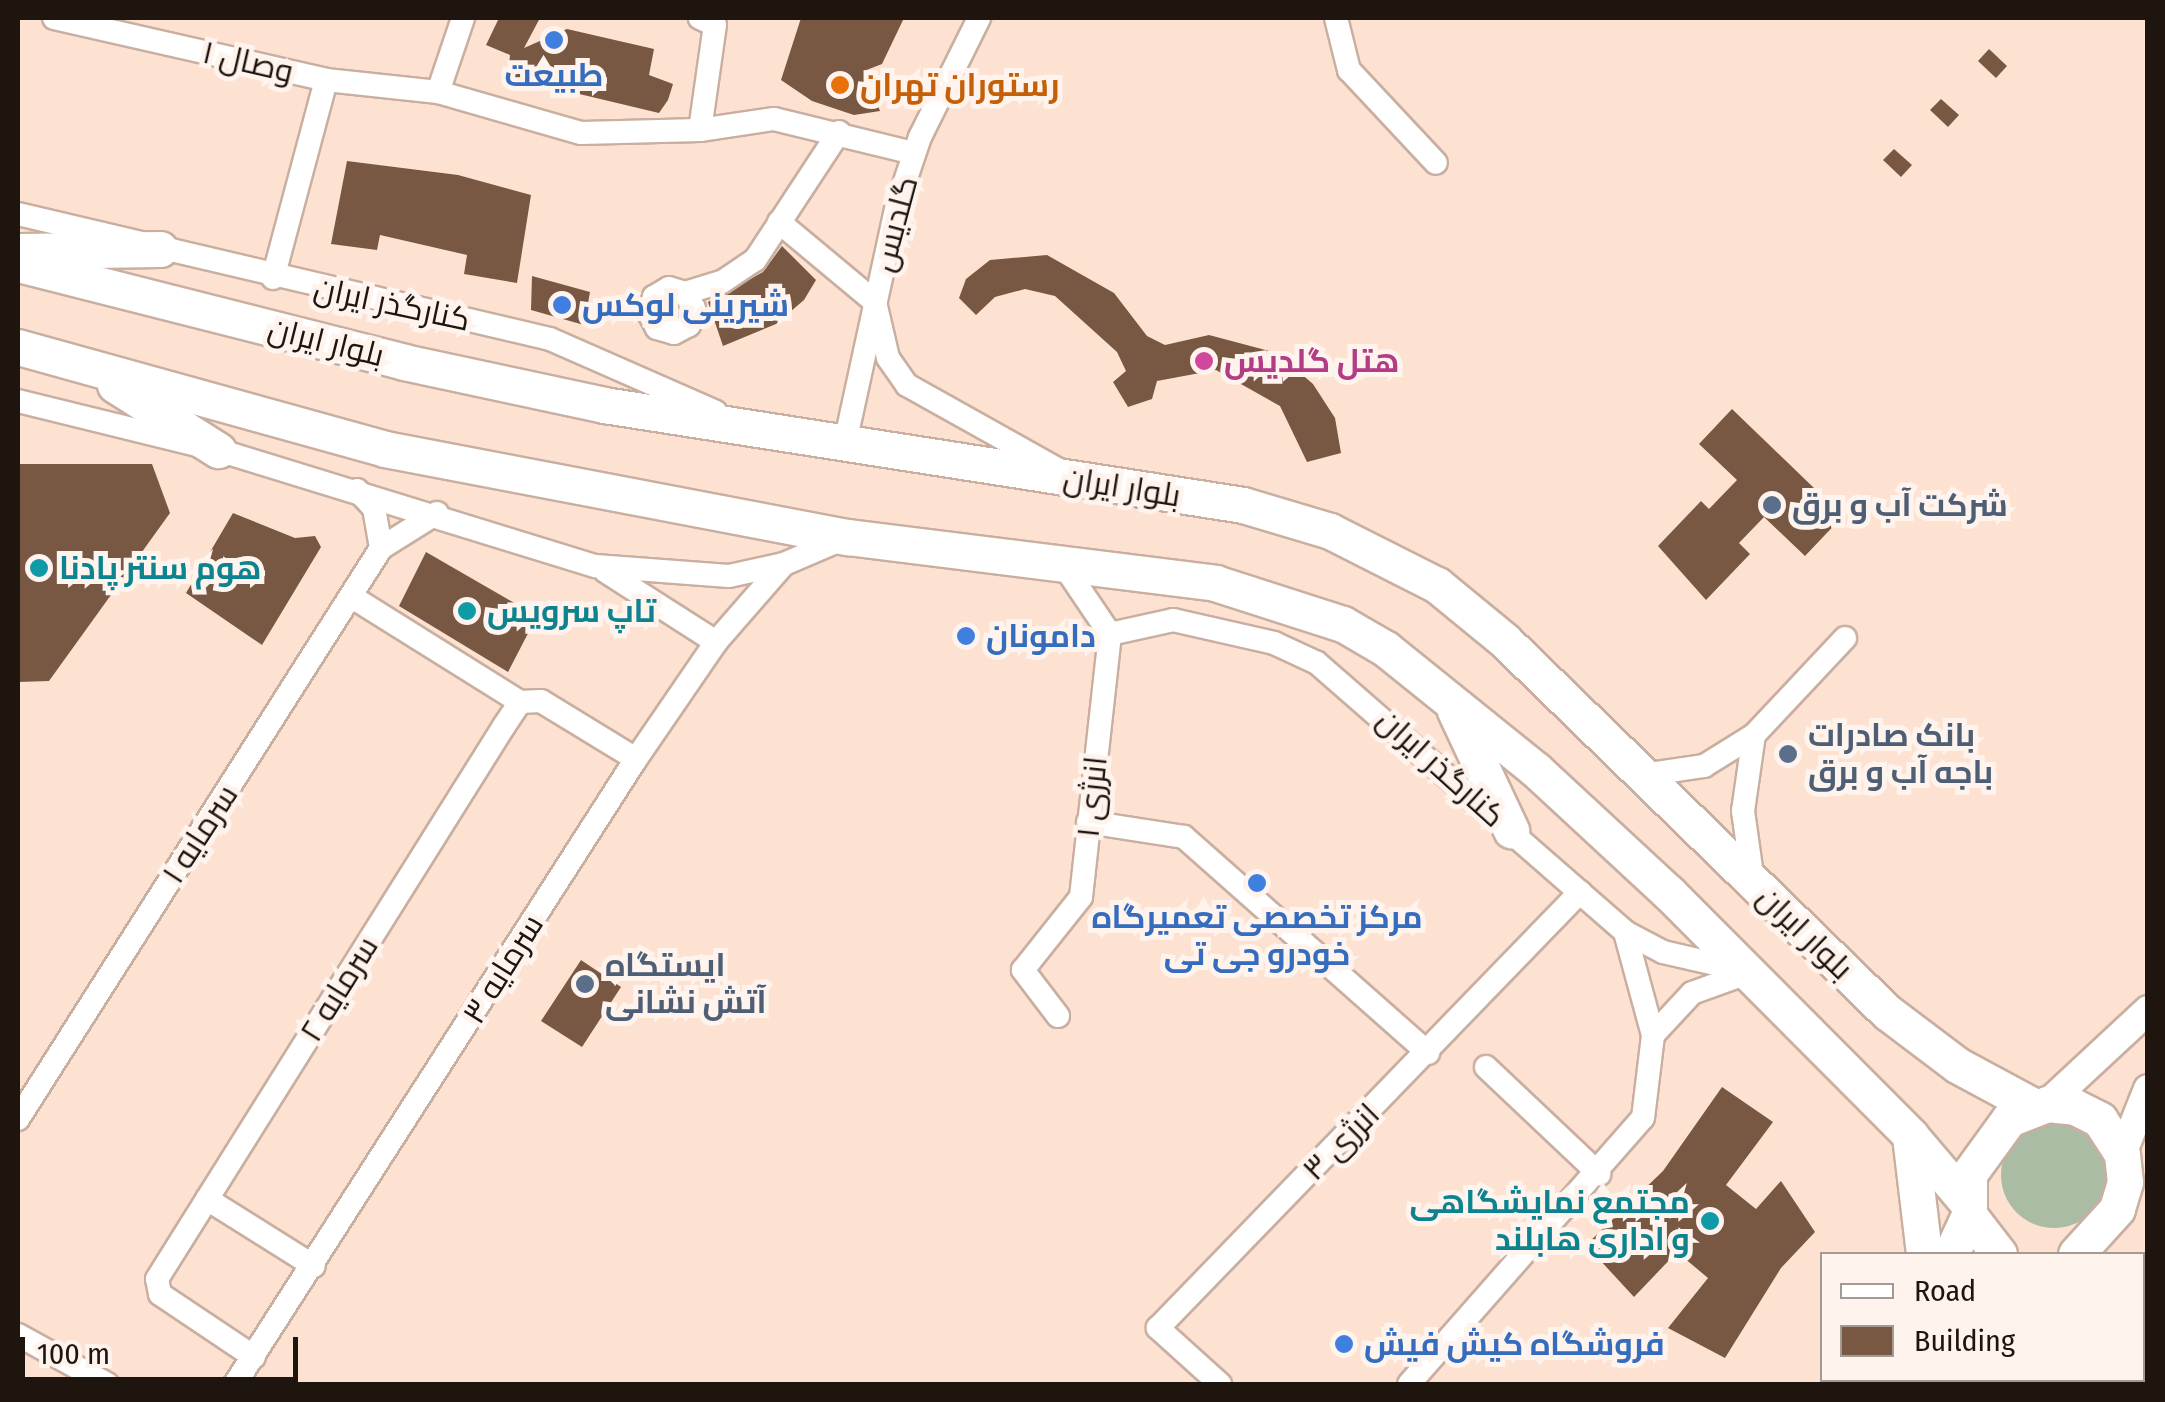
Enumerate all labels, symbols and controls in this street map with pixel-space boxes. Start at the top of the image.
marker: طبیعت [543,29,565,51]
street label: وصال ۱ [199,33,297,91]
place label: طبیعت [504,56,604,94]
place label: رستوران تهران [860,66,1060,104]
marker: رستوران تهران [829,74,851,96]
street label: گلدیس [864,172,926,276]
street label: کنارگذر ایران [310,269,474,339]
place label: شيرينی لوكس [582,286,789,324]
marker: شيرينی لوكس [551,294,573,316]
street label: بلوار ایران [264,309,388,375]
place label: هتل گلدیس [1224,342,1399,380]
marker: هتل گلدیس [1193,350,1215,372]
street label: بلوار ایران [1061,459,1183,515]
place label: شرکت آب و برق [1792,486,2008,524]
marker: شرکت آب و برق [1761,494,1783,516]
place label: هوم سنتر پادنا [59,549,262,587]
marker: هوم سنتر پادنا [28,557,50,579]
place label: تاپ سرویس [487,592,656,630]
marker: تاپ سرویس [456,600,478,622]
place label: دامونان [986,617,1096,655]
marker: دامونان [955,625,977,647]
street label: کنارگذر ایران [1369,701,1513,835]
place label: بانک صادرات باجه آب و برق [1808,717,1993,792]
marker: بانک صادرات باجه آب و برق [1777,743,1799,765]
street label: انرژی ۱ [1069,755,1115,839]
street label: سرمایه ۱ [154,777,246,891]
marker: مرکز تخصصی تعمیرگاه خودرو جی تی [1246,872,1268,894]
street label: بلوار ایران [1749,878,1861,988]
place label: مرکز تخصصی تعمیرگاه خودرو جی تی [1091,899,1423,974]
street label: سرمایه ۳ [454,907,552,1031]
street label: سرمایه ۲ [292,929,386,1049]
place label: ایستگاه آتش نشانی [605,947,767,1022]
marker: ایستگاه آتش نشانی [574,973,596,995]
street label: انرژی ۳ [1295,1096,1387,1188]
place label: مجتمع نمایشگاهی و اداری هابلند [1410,1184,1690,1259]
marker: مجتمع نمایشگاهی و اداری هابلند [1699,1210,1721,1232]
legend [1820,1252,2145,1382]
text: Road [1914,1273,1976,1309]
scale bar [25,1317,302,1379]
text: Building [1914,1323,2015,1359]
place label: فروشگاه کیش فیش [1364,1325,1665,1363]
marker: فروشگاه کیش فیش [1333,1333,1355,1355]
text: 100 m [37,1336,110,1372]

